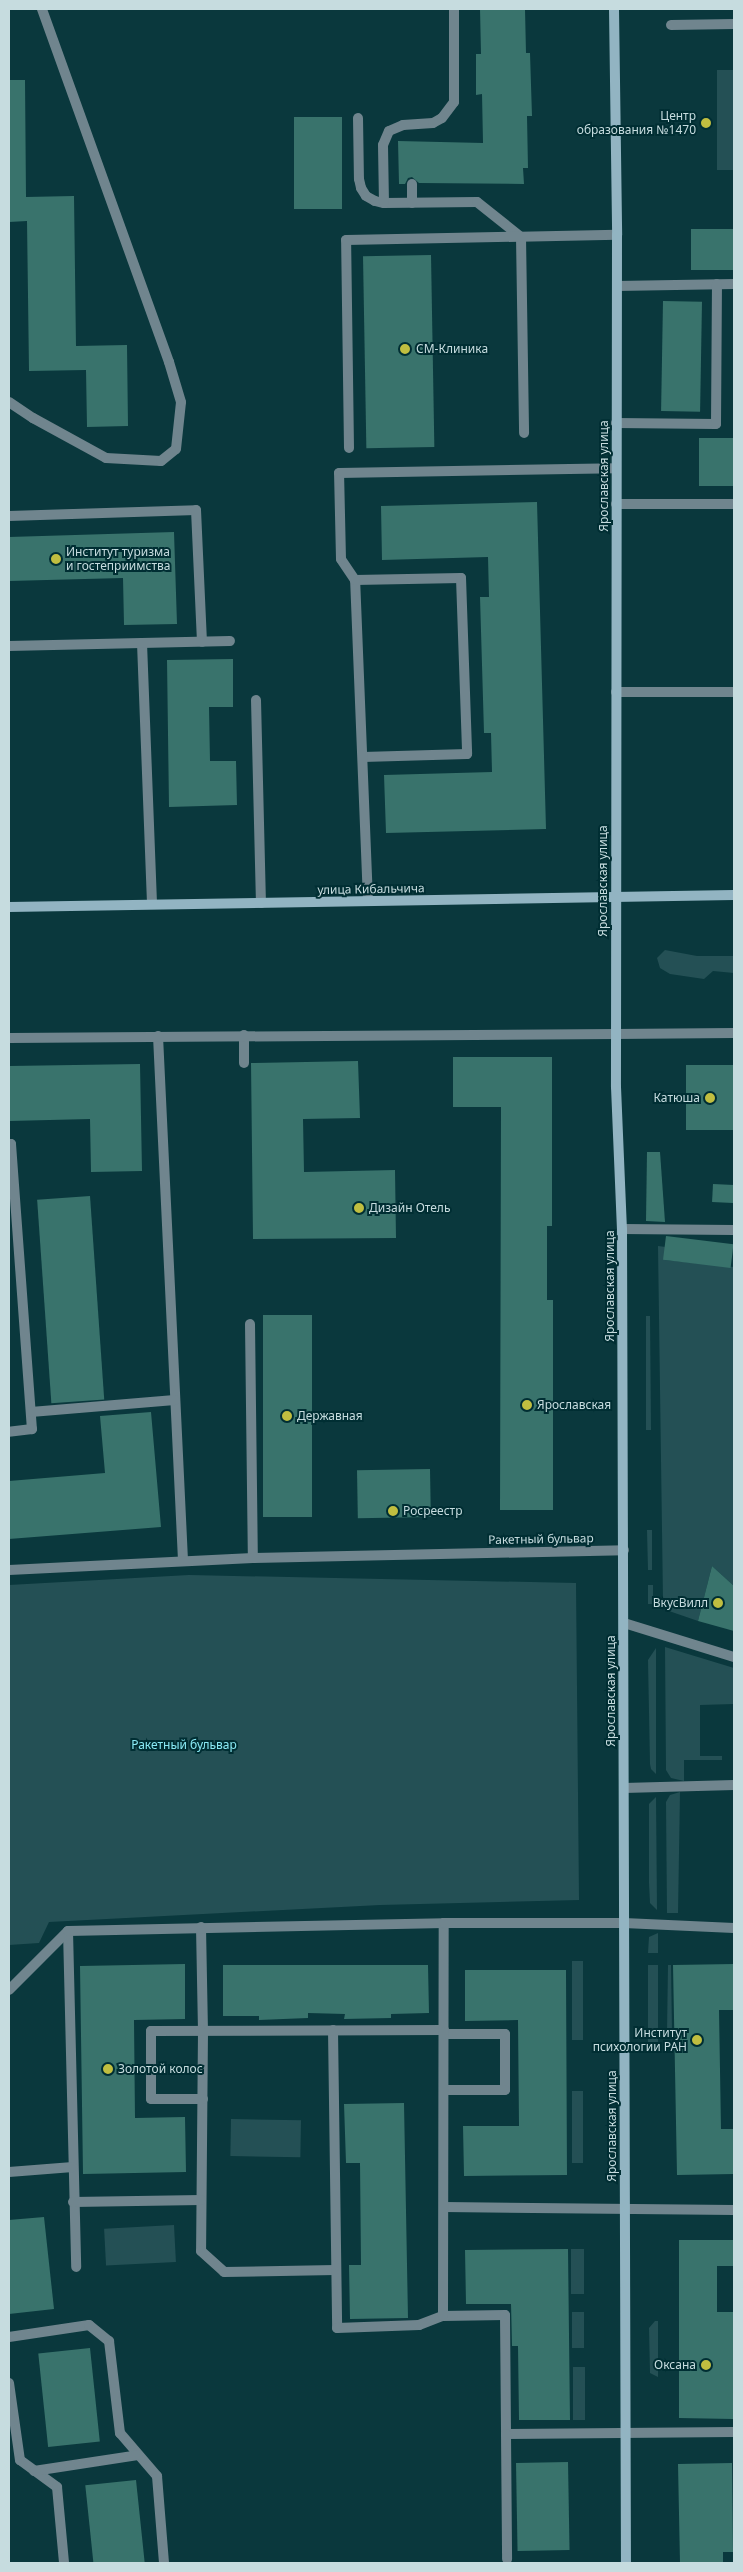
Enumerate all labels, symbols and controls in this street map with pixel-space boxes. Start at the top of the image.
place label: Центр образования №1470 [577,109,696,137]
marker: Центр образования №1470 [700,117,712,129]
marker: СМ-Клиника [398,342,412,356]
place label: СМ-Клиника [416,342,488,356]
street label: Ярославская улица [597,420,611,532]
place label: Институт туризма и гостеприимства [66,545,170,573]
marker: Институт туризма и гостеприимства [50,553,62,565]
street label: Ярославская улица [596,825,610,937]
street label: улица Кибальчича [317,881,425,897]
place label: Катюша [654,1091,700,1105]
marker: Катюша [704,1092,716,1104]
place label: Дизайн Отель [369,1201,450,1215]
marker: Дизайн Отель [353,1202,365,1214]
street label: Ярославская улица [603,1230,617,1342]
place label: Ярославская [537,1398,611,1412]
marker: Ярославская [521,1399,533,1411]
place label: Державная [297,1409,363,1423]
marker: Державная [281,1410,293,1422]
place label: Росреестр [403,1504,462,1518]
marker: Росреестр [387,1505,399,1517]
street label: Ракетный бульвар [488,1531,594,1547]
place label: ВкусВилл [653,1596,708,1610]
marker: ВкусВилл [712,1597,724,1609]
street label: Ярославская улица [604,1635,618,1747]
park label: Ракетный бульвар [131,1738,237,1752]
place label: Институт психологии РАН [593,2026,687,2054]
marker: Институт психологии РАН [691,2034,703,2046]
place label: Золотой колос [118,2062,203,2076]
marker: Золотой колос [102,2063,114,2075]
street label: Ярославская улица [605,2070,619,2182]
place label: Оксана [654,2358,696,2372]
marker: Оксана [700,2359,712,2371]

